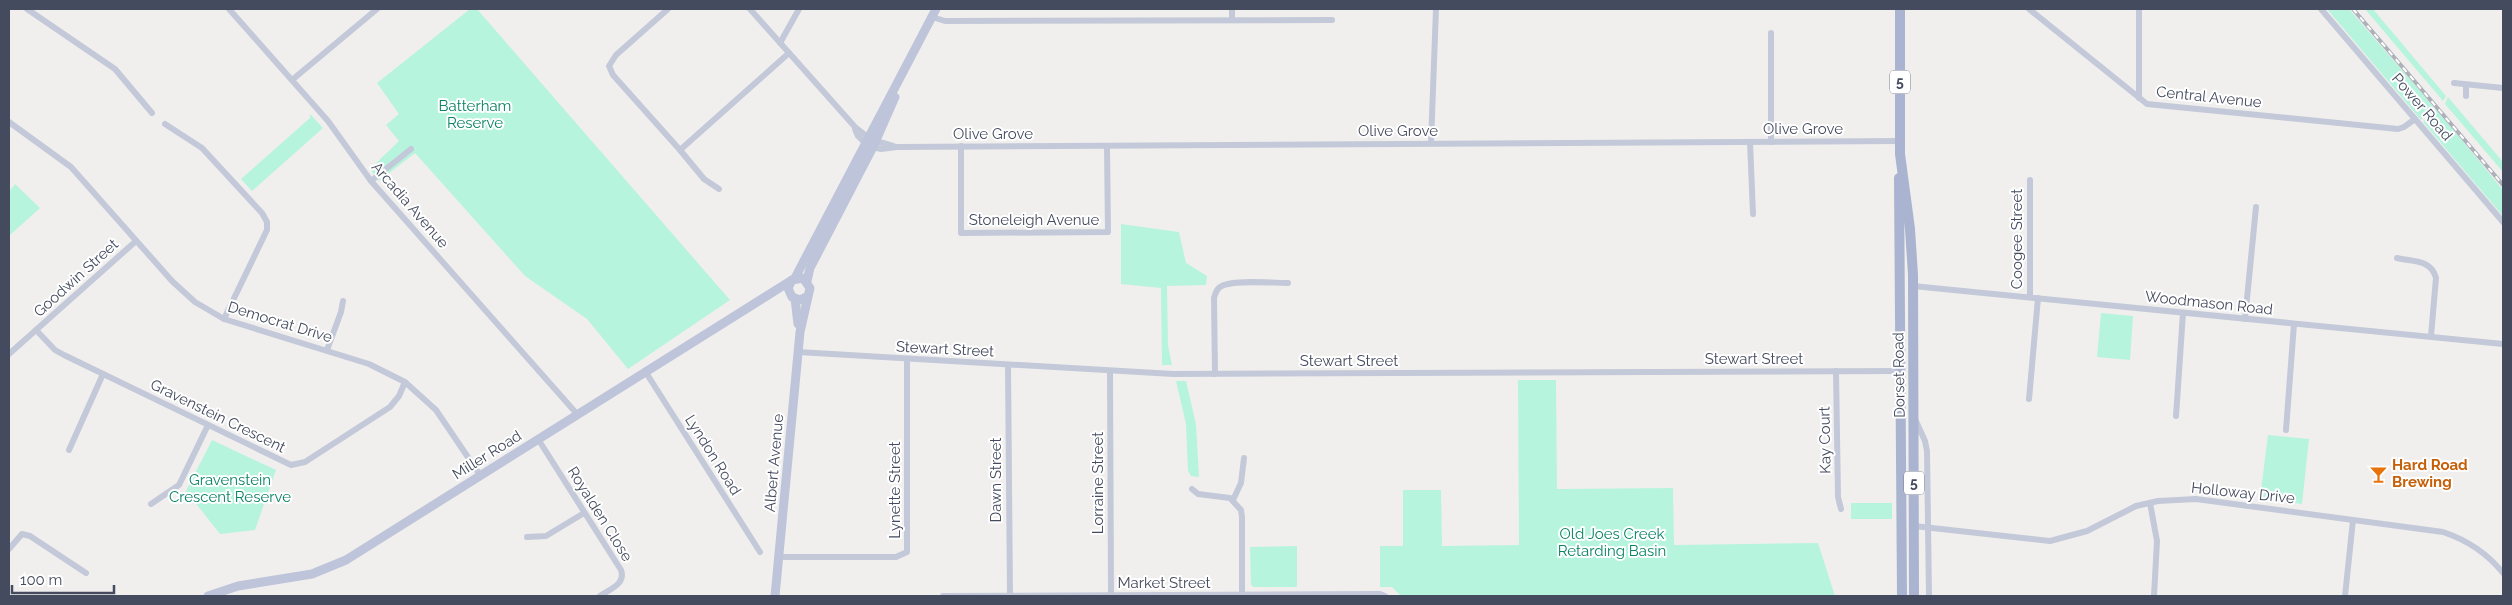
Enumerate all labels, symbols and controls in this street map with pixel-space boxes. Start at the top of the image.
road number: 5 [1890,70,1910,94]
street label: Power Road [2388,70,2456,144]
street label: Central Avenue [2155,83,2263,112]
park label: Batterham Reserve [439,97,511,132]
street label: Olive Grove [1763,120,1843,138]
street label: Olive Grove [1358,122,1438,140]
street label: Olive Grove [953,125,1033,143]
street label: Arcadia Avenue [368,158,452,252]
street label: Coogee Street [2008,189,2026,289]
street label: Stoneleigh Avenue [969,211,1099,229]
street label: Goodwin Street [30,235,122,321]
street label: Woodmason Road [2144,287,2274,319]
street label: Democrat Drive [226,298,335,347]
street label: Dorset Road [1889,332,1909,418]
street label: Stewart Street [895,337,995,361]
street label: Stewart Street [1705,350,1803,368]
street label: Stewart Street [1300,352,1398,370]
street label: Gravenstein Crescent [148,375,288,457]
street label: Kay Court [1815,406,1835,474]
street label: Lyndon Road [681,412,745,498]
street label: Albert Avenue [761,413,787,513]
street label: Miller Road [449,427,525,483]
street label: Lorraine Street [1089,432,1107,534]
street label: Dawn Street [987,438,1005,522]
street label: Lynette Street [886,441,904,539]
place label: Hard Road Brewing [2392,456,2468,491]
street label: Royalden Close [564,463,636,565]
bar icon: Hard Road Brewing [2368,464,2388,484]
park label: Gravenstein Crescent Reserve [169,471,291,506]
road number: 5 [1904,472,1924,494]
street label: Holloway Drive [2190,479,2296,507]
park label: Old Joes Creek Retarding Basin [1558,525,1666,560]
scale bar [12,562,115,594]
text: 100 m [20,571,62,589]
street label: Market Street [1117,574,1211,592]

